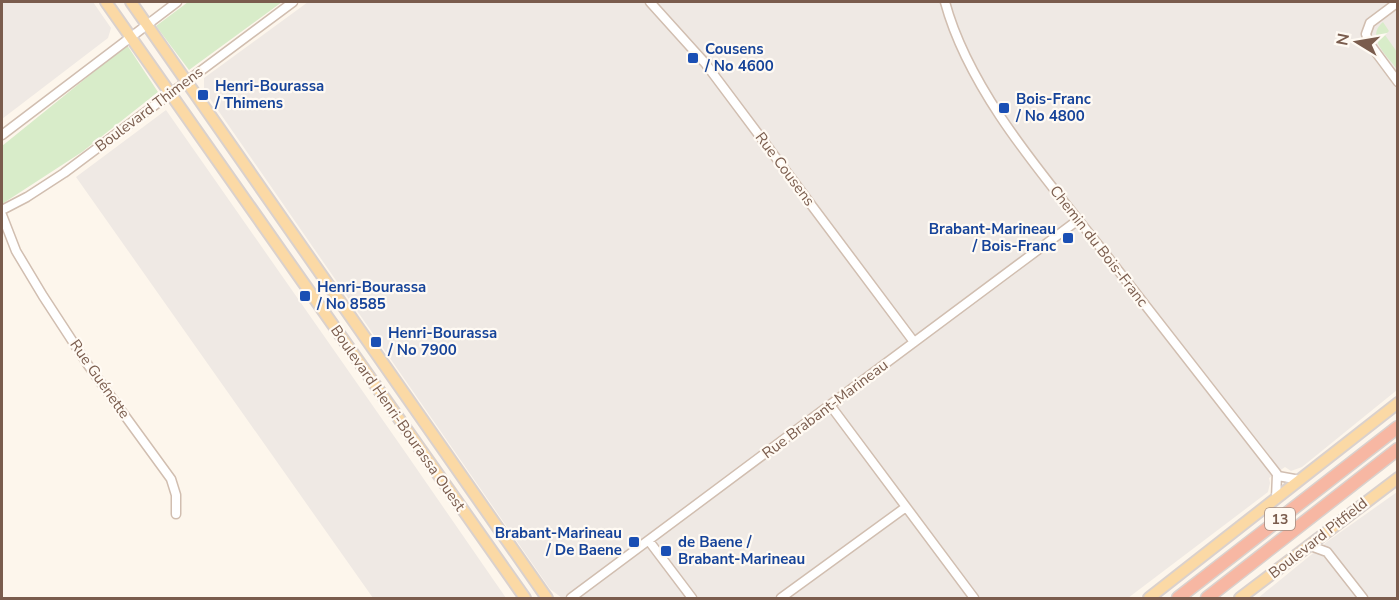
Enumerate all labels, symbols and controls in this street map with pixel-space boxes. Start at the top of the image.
north arrow [1327,12,1387,72]
text: N [1331,31,1355,47]
place label: Cousens / No 4600 [704,39,774,76]
marker: Cousens / No 4600 [686,51,700,65]
street label: Boulevard Thimens [91,62,207,156]
place label: Henri-Bourassa / Thimens [214,76,324,113]
marker: Henri-Bourassa / Thimens [196,88,210,102]
place label: Bois-Franc / No 4800 [1015,89,1091,126]
marker: Bois-Franc / No 4800 [997,101,1011,115]
street label: Rue Cousens [751,128,819,210]
street label: Chemin du Bois-Franc [1045,181,1153,311]
place label: Brabant-Marineau / Bois-Franc [929,219,1056,256]
marker: Brabant-Marineau / Bois-Franc [1061,231,1075,245]
place label: Henri-Bourassa / No 8585 [316,277,426,314]
marker: Henri-Bourassa / No 8585 [298,289,312,303]
street label: Boulevard Henri-Bourassa Ouest [326,321,470,515]
place label: Henri-Bourassa / No 7900 [387,323,497,360]
street label: Rue Guénette [65,335,135,423]
marker: Henri-Bourassa / No 7900 [369,335,383,349]
street label: Rue Brabant-Marineau [758,355,892,463]
street label: Boulevard Pitfield [1264,493,1372,583]
road number: 13 [1265,508,1295,530]
place label: Brabant-Marineau / De Baene [495,523,622,560]
place label: de Baene / Brabant-Marineau [678,532,805,569]
marker: Brabant-Marineau / De Baene [627,535,641,549]
marker: de Baene / Brabant-Marineau [659,544,673,558]

